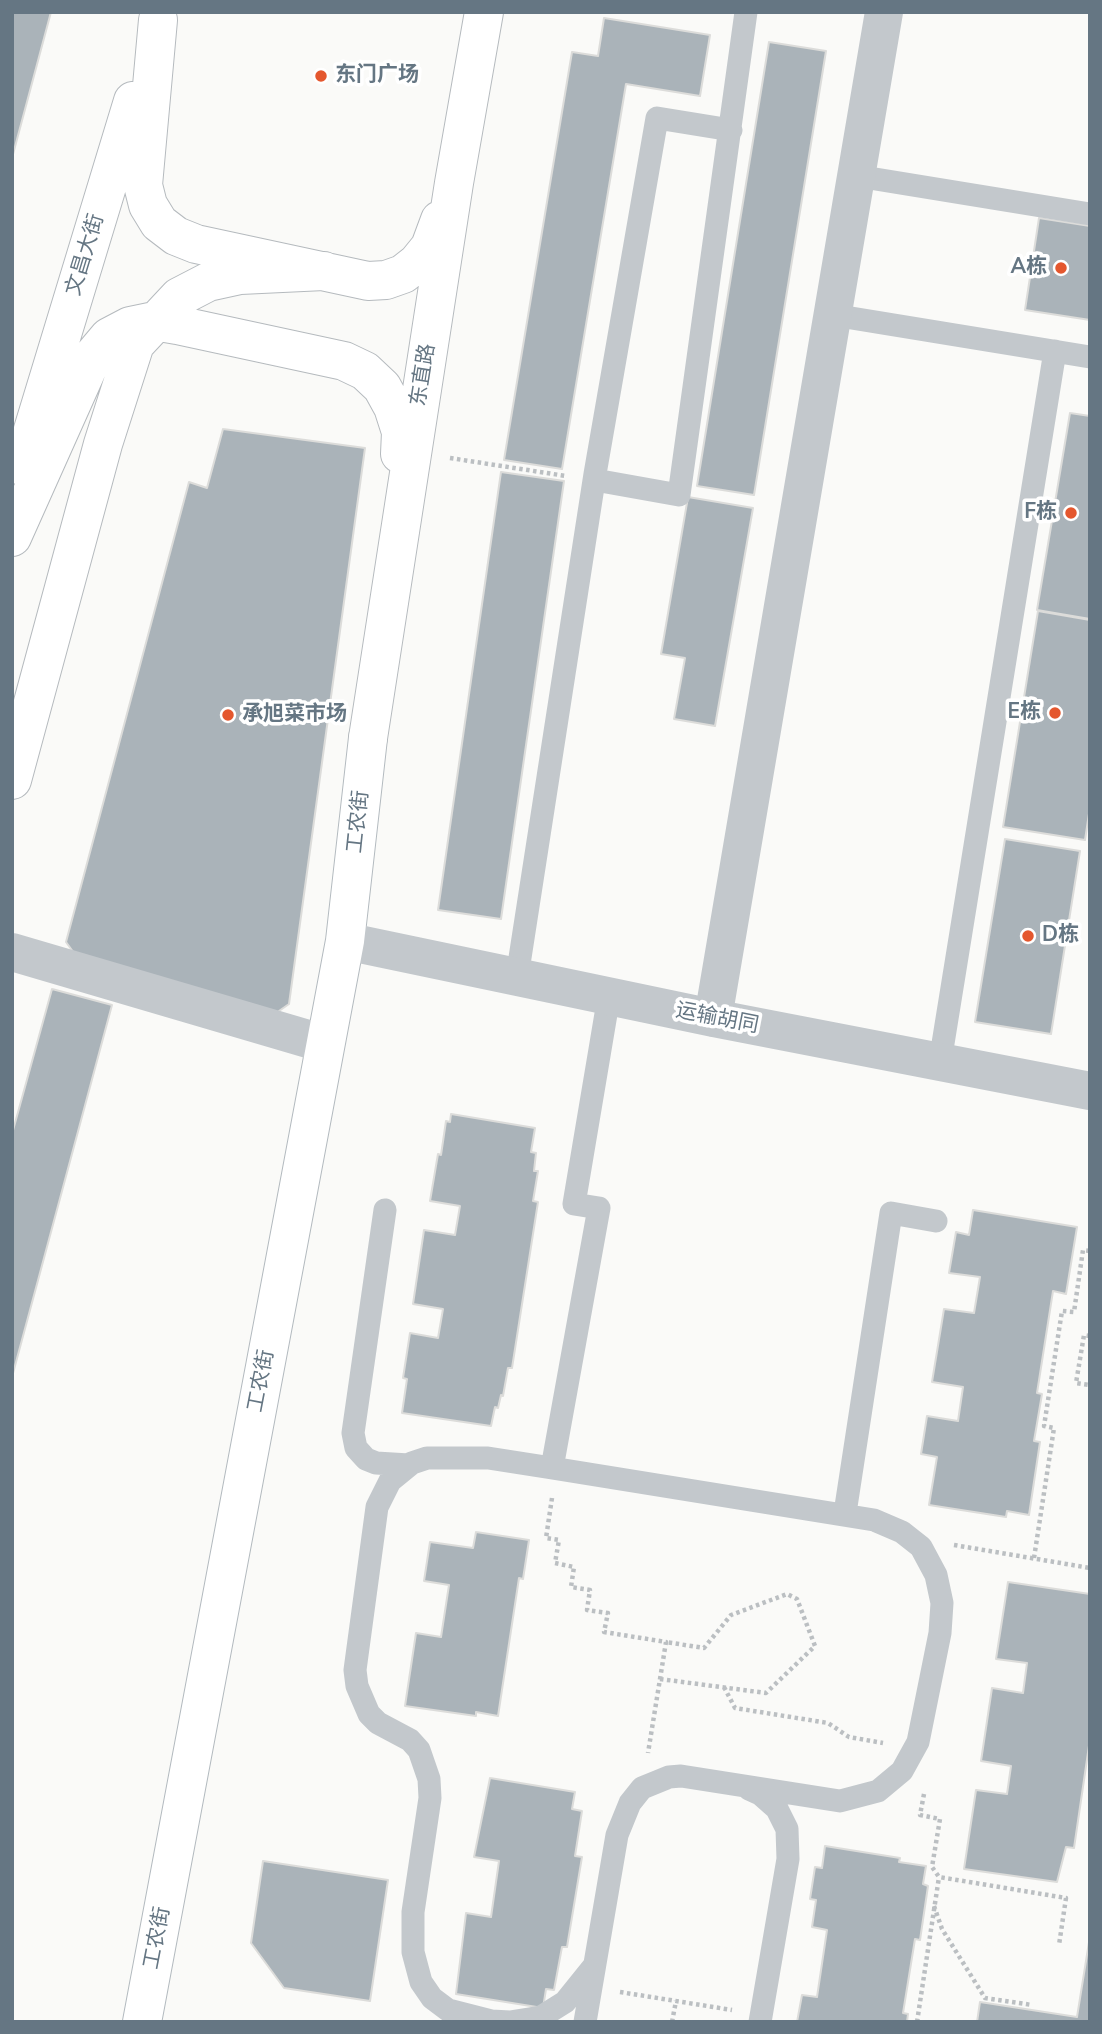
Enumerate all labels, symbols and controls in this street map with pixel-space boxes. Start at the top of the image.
place label: 东门广场 [335,63,419,89]
marker: 东门广场 [313,68,329,84]
street label: 文昌大街 [62,211,110,299]
place label: A栋 [1010,255,1047,281]
marker: A栋 [1053,260,1069,276]
street label: 东直路 [407,342,441,408]
place label: F栋 [1024,500,1057,526]
marker: F栋 [1063,505,1079,521]
place label: E栋 [1007,700,1041,726]
place label: 承旭菜市场 [242,702,347,728]
marker: E栋 [1047,705,1063,721]
marker: 承旭菜市场 [220,707,236,723]
street label: 工农街 [343,789,375,855]
place label: D栋 [1042,923,1079,949]
marker: D栋 [1020,928,1036,944]
street label: 运输胡同 [673,999,761,1039]
street label: 工农街 [244,1348,280,1414]
street label: 工农街 [140,1905,176,1971]

